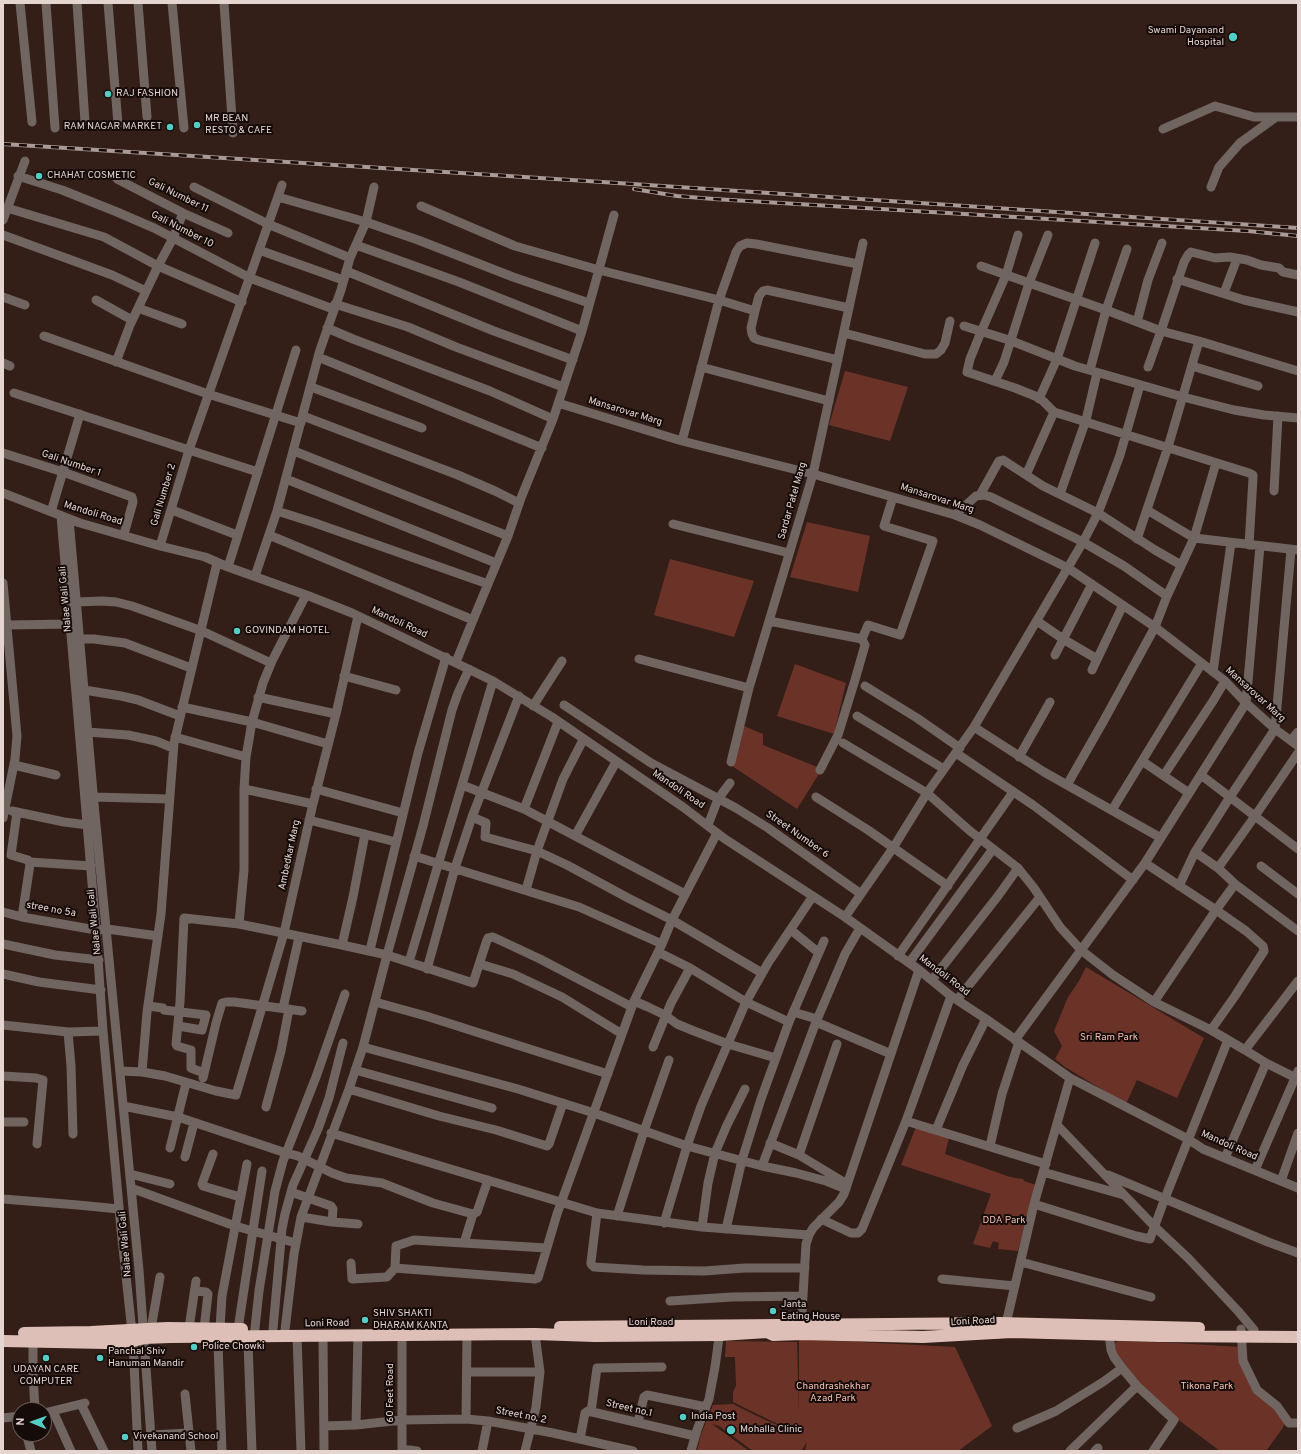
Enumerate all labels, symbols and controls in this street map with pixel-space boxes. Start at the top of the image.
place label: Swami Dayanand Hospital [1148,25,1224,48]
marker: Swami Dayanand Hospital [1227,31,1239,43]
place label: RAJ FASHION [116,88,178,100]
marker: RAJ FASHION [103,89,113,99]
place label: MR BEAN RESTO & CAFE [205,113,272,136]
marker: MR BEAN RESTO & CAFE [192,120,202,130]
place label: RAM NAGAR MARKET [64,121,162,133]
marker: RAM NAGAR MARKET [165,122,175,132]
place label: CHAHAT COSMETIC [47,170,136,182]
marker: CHAHAT COSMETIC [34,171,44,181]
street label: Gali Number 11 [146,176,210,216]
street label: Gali Number 10 [149,209,215,251]
street label: Mansarovar Marg [586,395,664,429]
street label: Gali Number 1 [40,448,102,480]
street label: Sardar Patel Marg [776,461,810,541]
street label: Gali Number 2 [149,462,179,528]
street label: Mansarovar Marg [899,481,975,517]
street label: Mandoli Road [62,499,124,529]
street label: Nalae Wali Gali [57,566,75,632]
street label: Mandoli Road [369,605,429,641]
place label: GOVINDAM HOTEL [245,625,329,637]
marker: GOVINDAM HOTEL [232,626,242,636]
street label: Mansarovar Marg [1222,665,1288,725]
street label: Mandoli Road [649,768,707,812]
street label: Street Number 6 [763,809,831,861]
street label: Ambedkar Marg [277,819,303,891]
street label: Nalae Wali Gali [86,889,104,955]
street label: stree no 5a [25,900,77,920]
street label: Mandoli Road [916,953,972,999]
park label: Sri Ram Park [1080,1032,1138,1044]
street label: Mandoli Road [1199,1128,1259,1164]
street label: Nalae Wali Gali [117,1211,135,1277]
park label: DDA Park [983,1215,1025,1227]
place label: Janta Eating House [781,1299,840,1322]
marker: Janta Eating House [768,1306,778,1316]
place label: SHIV SHAKTI DHARAM KANTA [373,1308,448,1332]
marker: SHIV SHAKTI DHARAM KANTA [360,1315,370,1325]
street label: Loni Road [950,1315,996,1329]
street label: Loni Road [629,1317,673,1329]
street label: Loni Road [305,1318,349,1330]
place label: Police Chowki [202,1341,265,1353]
marker: Police Chowki [189,1342,199,1352]
place label: Panchal Shiv Hanuman Mandir [108,1346,184,1370]
marker: UDAYAN CARE COMPUTER [41,1353,51,1363]
marker: Panchal Shiv Hanuman Mandir [95,1353,105,1363]
street label: 60 Feet Road [385,1363,397,1423]
place label: UDAYAN CARE COMPUTER [13,1364,79,1388]
park label: Chandrashekhar Azad Park [796,1381,870,1404]
park label: Tikona Park [1181,1381,1233,1393]
street label: Street no.1 [605,1398,653,1420]
north arrow [12,1402,52,1442]
street label: Street no. 2 [494,1405,548,1427]
place label: India Post [691,1411,736,1423]
marker: India Post [678,1412,688,1422]
text: N [14,1417,28,1426]
marker: Mohalla Clinic [725,1424,737,1436]
place label: Mohalla Clinic [740,1424,802,1436]
place label: Vivekanand School [133,1431,218,1443]
marker: Vivekanand School [120,1432,130,1442]

